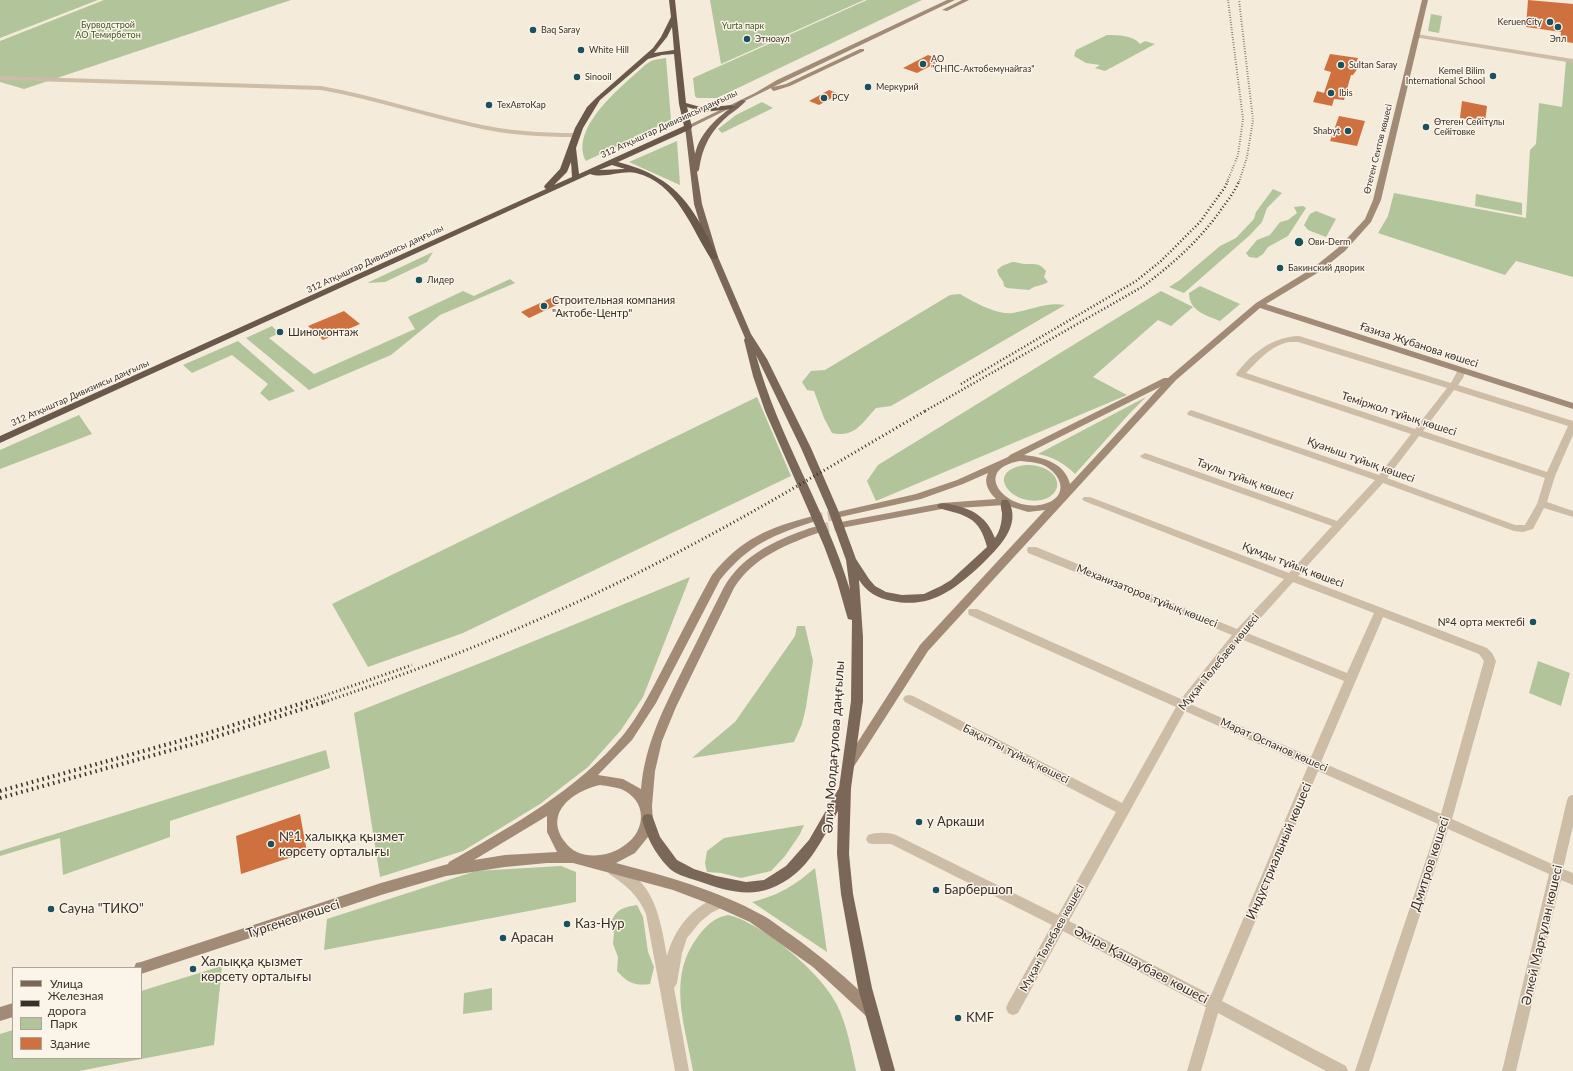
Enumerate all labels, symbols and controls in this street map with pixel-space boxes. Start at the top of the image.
place label: KeruenCity [1498,17,1542,27]
marker: KeruenCity [1545,17,1555,27]
park label: Бурводстрой АО Темирбетон [75,20,141,41]
park label: Yurta парк [722,21,764,31]
marker: Эпл [1553,22,1563,32]
marker: Baq Saray [528,25,538,35]
place label: Baq Saray [541,25,580,35]
marker: Этноаул [742,34,752,44]
place label: Этноаул [755,34,790,44]
place label: Эпл [1550,34,1566,44]
marker: White Hill [576,45,586,55]
place label: White Hill [589,45,629,55]
place label: АО "СНПС-Актобемунайгаз" [931,54,1034,75]
marker: АО "СНПС-Актобемунайгаз" [918,59,928,69]
marker: Sultan Saray [1336,60,1346,70]
place label: Sultan Saray [1349,60,1397,70]
place label: Kemel Bilim International School [1406,66,1485,87]
marker: Kemel Bilim International School [1488,71,1498,81]
marker: Sinooil [572,72,582,82]
place label: Sinooil [585,72,612,82]
marker: Меркурий [863,82,873,92]
place label: Меркурий [876,82,919,92]
street label: 312 Атқыштар Дивизиясы даңғылы [599,87,739,161]
marker: Ibis [1326,88,1336,98]
place label: Ibis [1339,88,1353,98]
marker: РСУ [819,93,829,103]
place label: РСУ [832,93,849,103]
marker: ТехАвтоКар [484,100,494,110]
place label: ТехАвтоКар [497,100,546,110]
street label: Өтеген Сеитов көшесі [1362,103,1394,195]
place label: Өтеген Сейітұлы Сейітовке [1434,117,1505,138]
marker: Өтеген Сейітұлы Сейітовке [1421,122,1431,132]
place label: Shabyt [1313,126,1340,136]
marker: Shabyt [1343,126,1353,136]
street label: 312 Атқыштар Дивизиясы даңғылы [305,222,445,296]
marker: Ови-Derm [1293,236,1305,248]
place label: Ови-Derm [1308,237,1350,247]
marker: Бакинский дворик [1275,263,1285,273]
place label: Бакинский дворик [1288,263,1365,273]
marker: Лидер [414,275,424,285]
place label: Лидер [427,275,454,285]
place label: Строительная компания "Актобе-Центр" [552,293,675,319]
marker: Строительная компания "Актобе-Центр" [539,301,549,311]
street label: Ғазиза Жұбанова көшесі [1358,320,1480,370]
place label: Шиномонтаж [288,325,358,339]
marker: Шиномонтаж [275,327,285,337]
street label: 312 Атқыштар Дивизиясы даңғылы [9,358,151,428]
street label: Теміржол тұйық көшесі [1340,389,1458,439]
street label: Қуаныш тұйық көшесі [1305,434,1417,486]
street label: Таулы тұйық көшесі [1195,455,1295,503]
street label: Құмды тұйық көшесі [1241,540,1345,590]
street label: Механизаторов тұйық көшесі [1075,562,1219,630]
street label: Мұқан Төлебаев көшесі [1176,611,1262,713]
place label: №4 орта мектебі [1438,615,1525,629]
marker: №4 орта мектебі [1528,617,1538,627]
street label: Әлия Молдағұлова даңғылы [820,660,848,834]
street label: Марат Оспанов көшесі [1218,715,1330,775]
street label: Бақытты тұйық көшесі [961,721,1071,787]
street label: Индустриальный көшесі [1243,780,1315,922]
place label: у Аркаши [927,814,984,830]
street label: Дмитров көшесі [1407,815,1453,913]
marker: у Аркаши [914,817,924,827]
place label: №1 халыққа қызмет көрсету орталығы [279,829,405,860]
marker: №1 халыққа қызмет көрсету орталығы [266,839,276,849]
street label: Әлкей Марғұлан көшесі [1518,863,1566,1007]
place label: Барбершоп [944,882,1013,898]
street label: Мұқан Төлебаев көшесі [1017,882,1087,994]
marker: Барбершоп [931,885,941,895]
street label: Тургенев көшесі [244,897,342,941]
place label: Сауна "ТИКО" [59,901,144,917]
marker: Сауна "ТИКО" [46,904,56,914]
place label: Каз-Нур [575,916,625,932]
marker: Каз-Нур [562,919,572,929]
street label: Әміре Қашаубаев көшесі [1071,923,1211,1007]
place label: Арасан [511,930,553,946]
marker: Арасан [498,933,508,943]
place label: Халыққа қызмет көрсету орталығы [201,954,311,985]
marker: Халыққа қызмет көрсету орталығы [188,964,198,974]
legend [12,967,142,1059]
text: Улица [50,976,83,991]
text: Железная дорога [48,988,103,1018]
place label: KMF [966,1010,994,1026]
marker: KMF [953,1013,963,1023]
text: Парк [50,1016,78,1031]
text: Здание [50,1036,90,1051]

